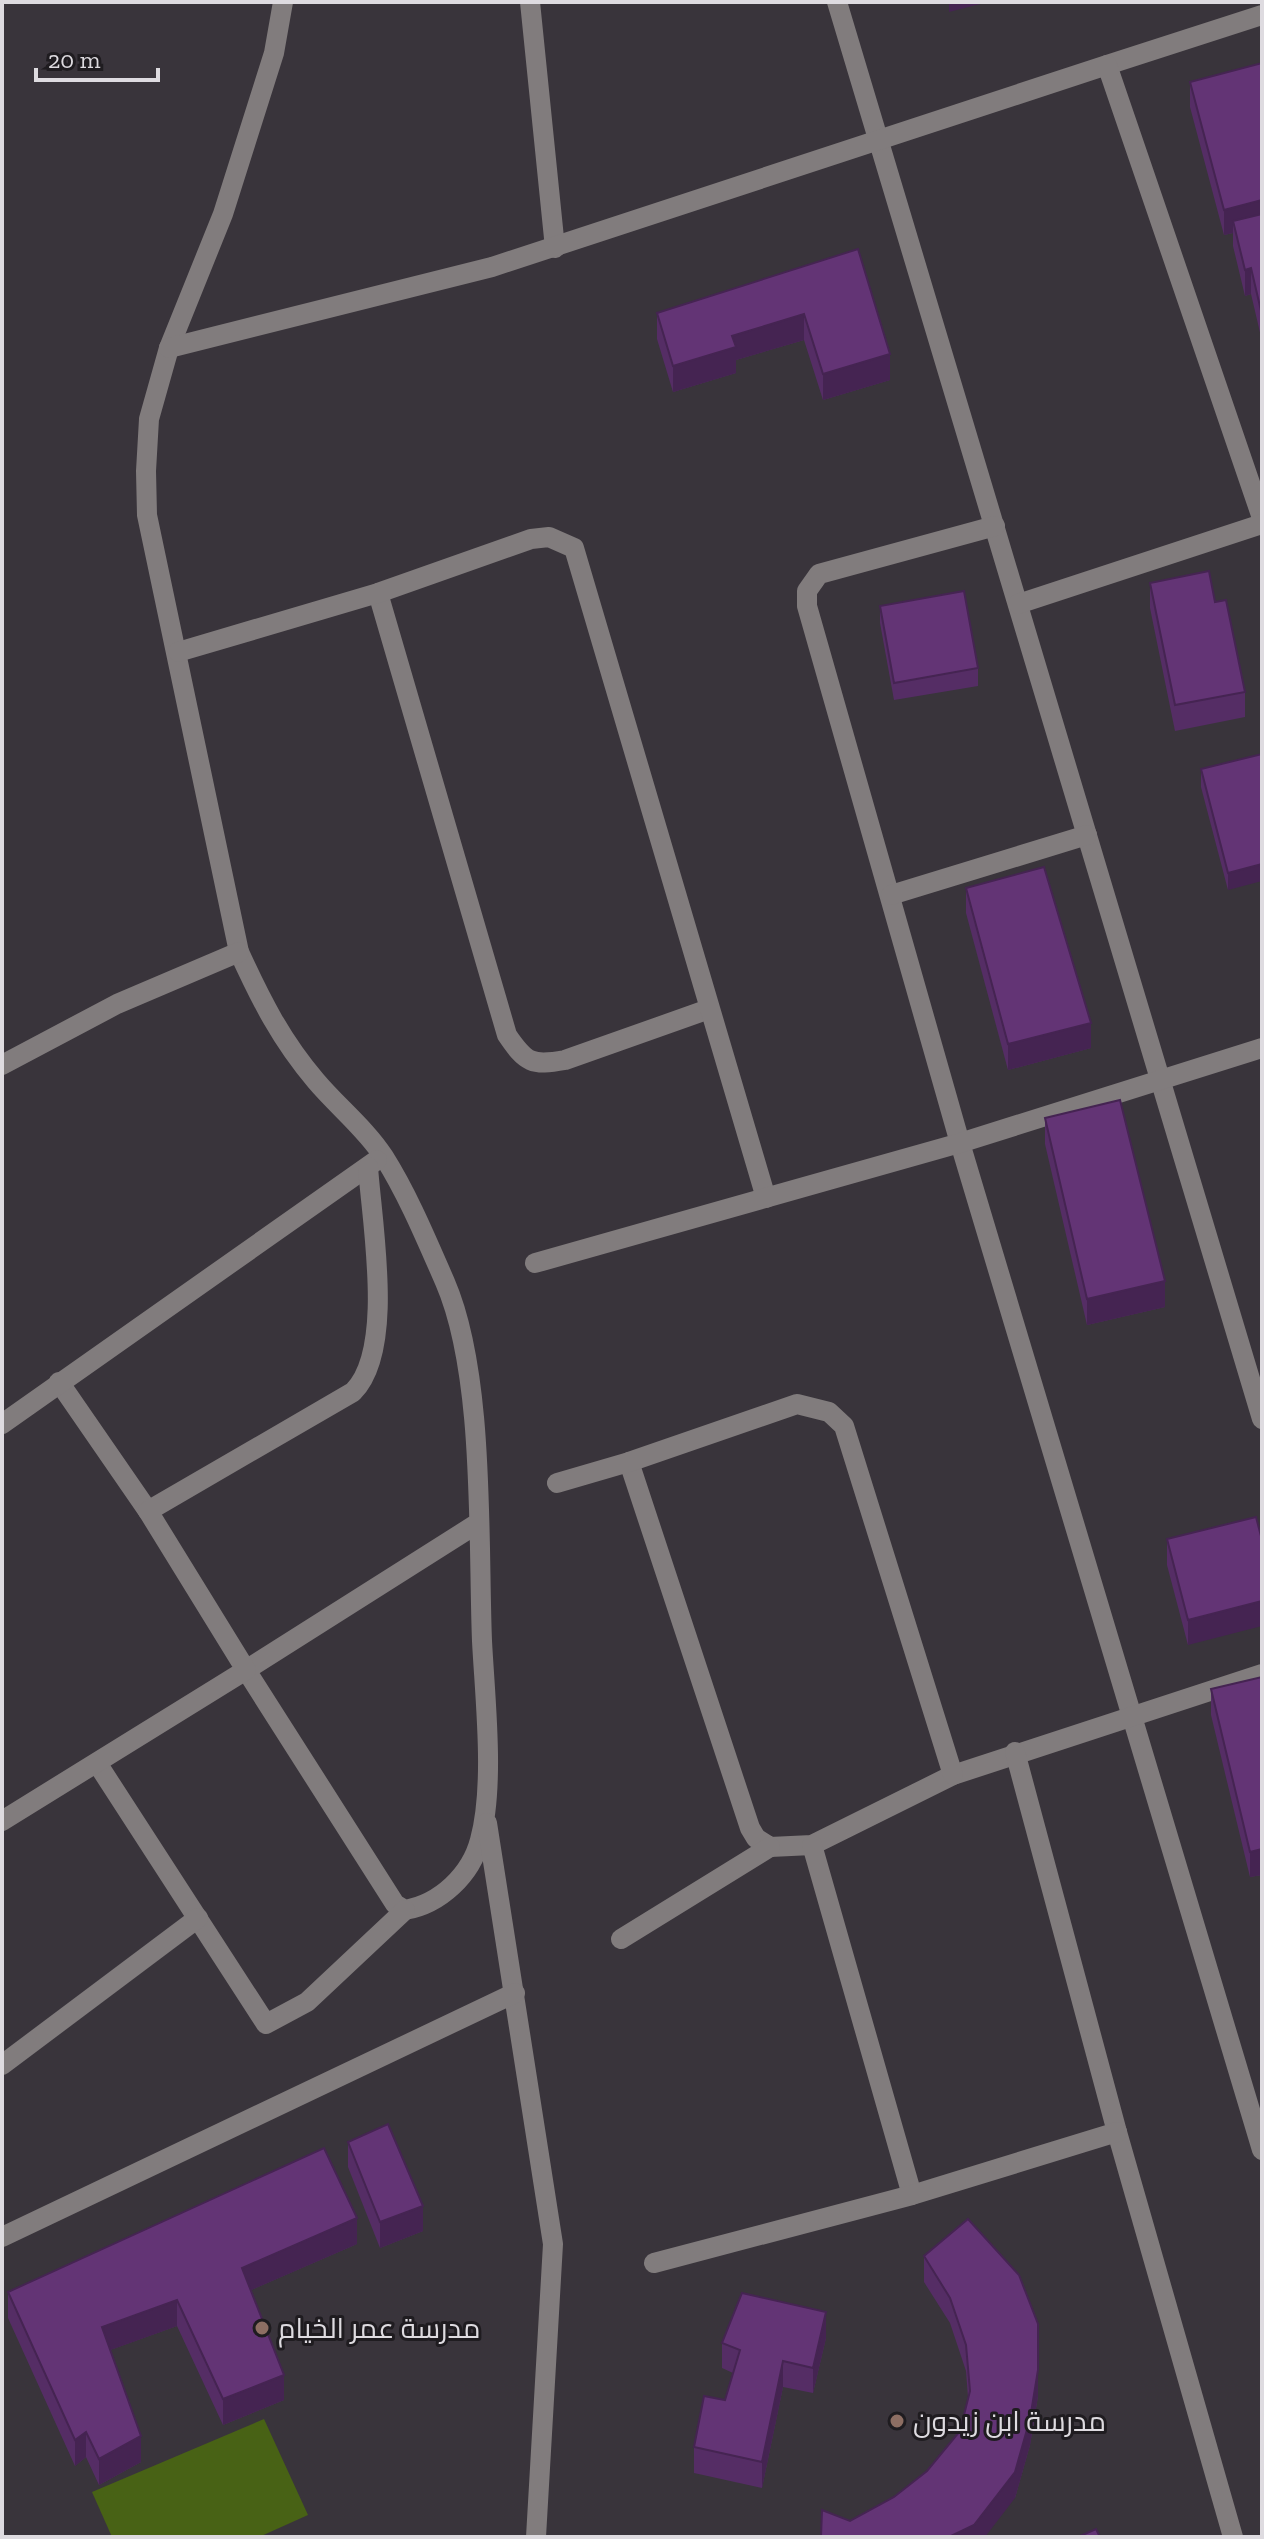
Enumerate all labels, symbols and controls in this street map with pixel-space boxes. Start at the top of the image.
scale bar [36,32,158,82]
text: 20 m [48,45,101,74]
place label: مدرسة عمر الخيام [278,2312,480,2348]
marker: مدرسة عمر الخيام [253,2319,271,2337]
place label: مدرسة ابن زيدون [913,2405,1106,2438]
marker: مدرسة ابن زيدون [888,2412,906,2430]

